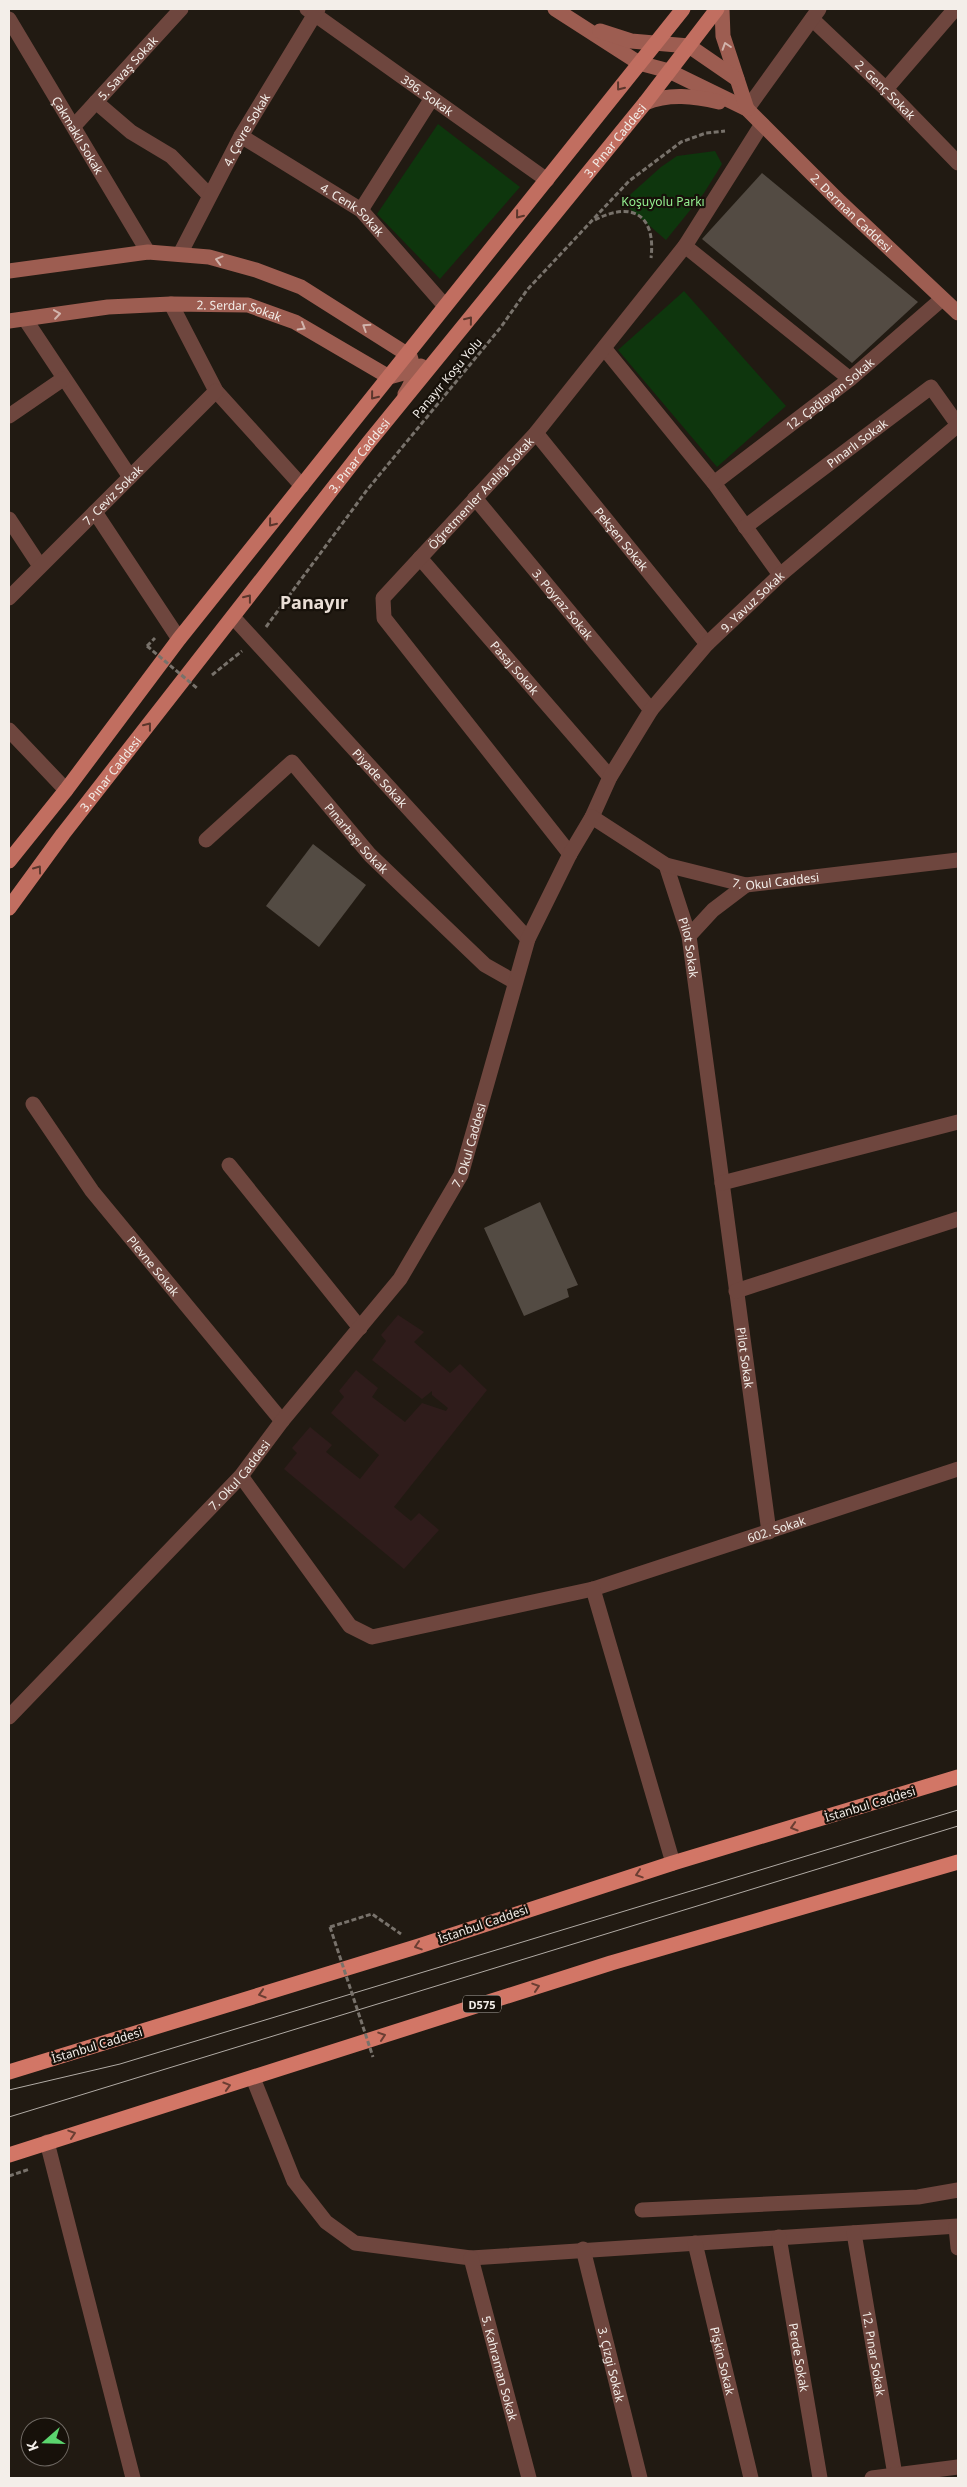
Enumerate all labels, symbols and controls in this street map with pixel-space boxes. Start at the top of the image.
street label: 5. Savaş Sokak [93,31,162,104]
one-way arrow [722,43,732,51]
street label: 2. Genç Sokak [852,56,920,124]
street label: 396. Sokak [398,70,458,120]
one-way arrow [616,82,625,91]
street label: 4. Çevre Sokak [218,89,274,169]
street label: Çakmaklı Sokak [48,93,108,178]
street label: 3. Pınar Caddesi [579,100,650,181]
street label: 2. Derman Caddesi [807,169,896,256]
street label: 4. Cenk Sokak [317,179,389,240]
park label: Koşuyolu Parkı [621,193,705,210]
one-way arrow [516,209,524,218]
one-way arrow [216,255,224,265]
street label: 2. Serdar Sokak [196,296,285,325]
one-way arrow [53,310,61,320]
one-way arrow [463,317,471,326]
one-way arrow [297,320,306,330]
one-way arrow [362,324,371,333]
street label: Panayır Koşu Yolu [408,334,486,422]
street label: 12. Çağlayan Sokak [782,353,878,434]
one-way arrow [370,391,379,400]
street label: Pınarlı Sokak [823,414,891,471]
street label: 3. Pınar Caddesi [324,415,394,496]
street label: Öğretmenler Aralığı Sokak [424,432,538,553]
street label: 7. Ceviz Sokak [78,460,147,529]
street label: Pekşen Sokak [591,503,653,574]
one-way arrow [269,518,278,527]
street label: 3. Poyraz Sokak [529,565,598,644]
street label: 9. Yavuz Sokak [716,567,788,636]
district label: Panayır [280,590,348,614]
one-way arrow [242,595,250,604]
street label: Pasaj Sokak [487,637,543,699]
one-way arrow [142,723,150,732]
street label: 3. Pınar Caddesi [75,733,145,815]
street label: Piyade Sokak [349,745,412,811]
street label: Pınarbaşı Sokak [321,799,393,877]
one-way arrow [32,865,41,875]
street label: 7. Okul Caddesi [730,868,820,894]
street label: Pilot Sokak [675,915,703,980]
street label: 7. Okul Caddesi [447,1101,489,1191]
street label: Plevne Sokak [124,1232,184,1300]
street label: Pilot Sokak [733,1326,758,1390]
street label: 7. Okul Caddesi [204,1436,274,1514]
street label: 602. Sokak [745,1511,808,1546]
street label: İstanbul Caddesi [823,1782,917,1826]
one-way arrow [791,1821,799,1831]
one-way arrow [635,1868,643,1878]
street label: İstanbul Caddesi [436,1901,530,1947]
one-way arrow [414,1941,423,1951]
one-way arrow [532,1983,540,1993]
one-way arrow [259,1988,267,1998]
road number: D575 [463,1996,501,2012]
street label: İstanbul Caddesi [50,2023,144,2067]
one-way arrow [377,2032,385,2042]
one-way arrow [222,2081,230,2091]
one-way arrow [67,2130,75,2140]
street label: 12. Pınar Sokak [859,2309,890,2398]
street label: 5. Kahraman Sokak [478,2314,522,2423]
street label: Perde Sokak [785,2322,814,2394]
street label: 3. Çizgi Sokak [594,2325,629,2404]
street label: Pişkin Sokak [707,2325,740,2397]
north arrow [20,2417,70,2467]
text: K [22,2438,43,2454]

